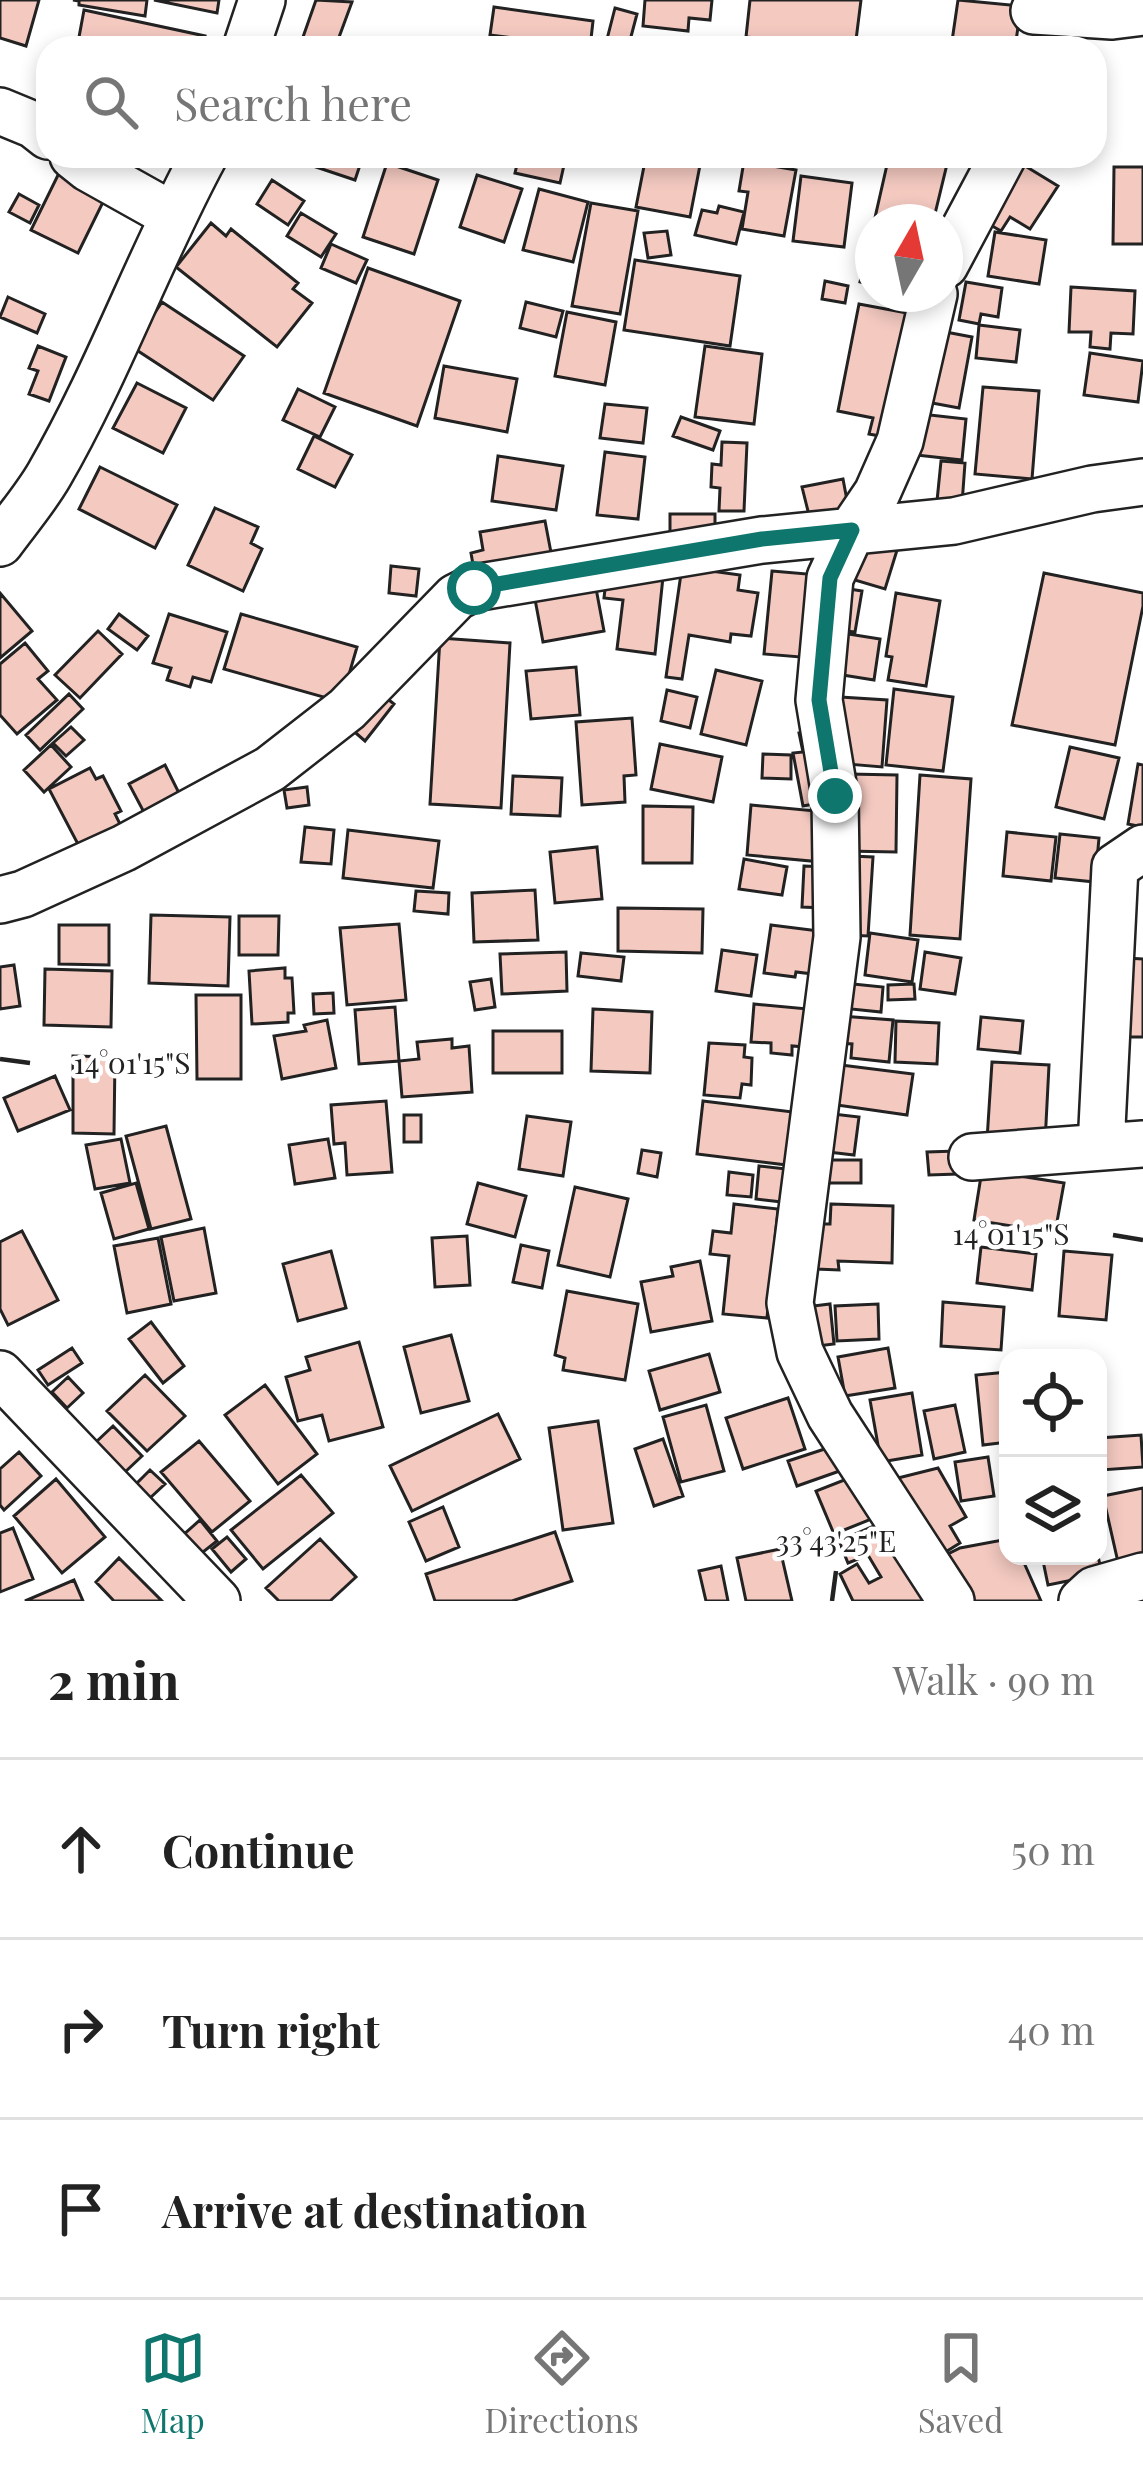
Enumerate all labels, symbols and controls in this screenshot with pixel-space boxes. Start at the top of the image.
search box [36,36,1107,168]
icon: search [78,69,144,135]
text: Search here [174,72,412,132]
north arrow [855,204,963,312]
route start [447,561,501,615]
route end [808,769,862,823]
text: 14°01'15"S [74,1042,190,1082]
text: 14°01'15"S [953,1213,1069,1253]
map controls [999,1349,1107,1565]
button: locate [999,1349,1107,1457]
button: layers [999,1457,1107,1565]
text: 33°43'25"E [776,1520,896,1560]
text: 2 min [48,1645,180,1713]
text: Walk · 90 m [893,1653,1095,1705]
icon: ahead [48,1816,114,1882]
text: Continue [162,1819,354,1879]
text: 50 m [1011,1823,1095,1875]
icon: right [48,1996,114,2062]
text: Turn right [162,1999,380,2059]
text: 40 m [1008,2003,1095,2055]
icon: arrive [48,2176,114,2242]
text: Arrive at destination [162,2179,587,2239]
tab: Map [140,2325,206,2441]
tab: Directions [485,2325,639,2441]
tab: Saved [918,2325,1004,2441]

